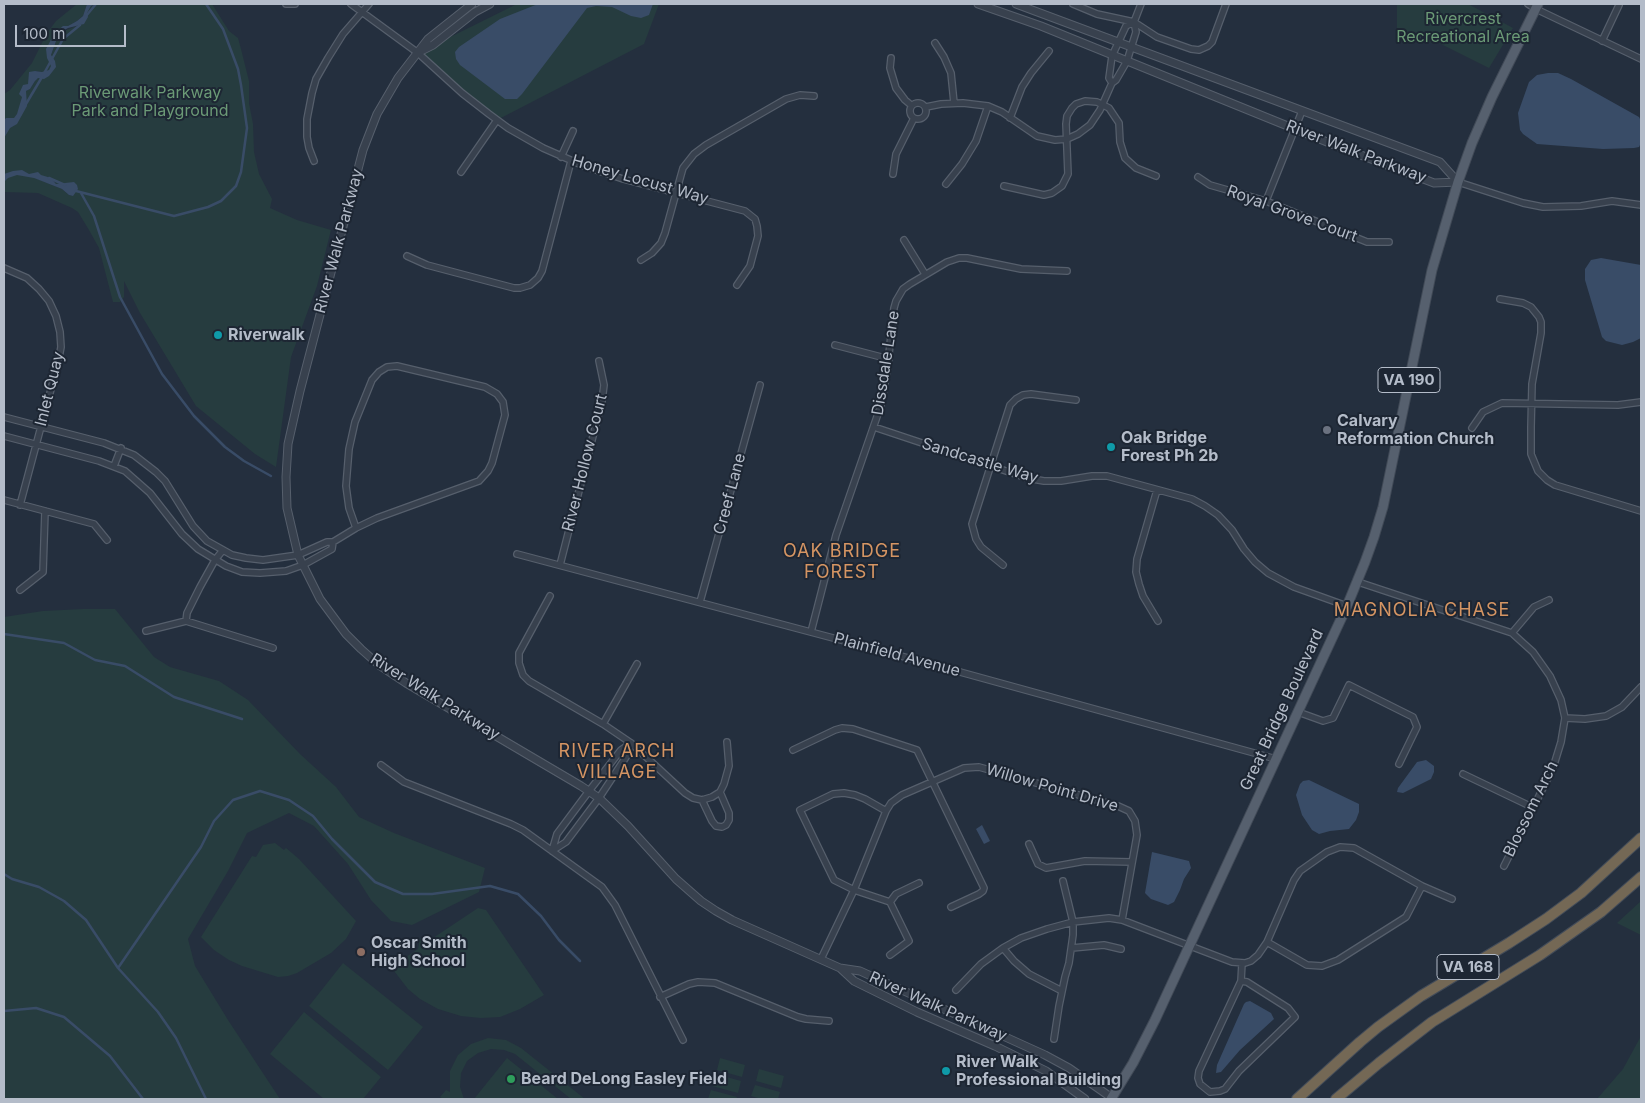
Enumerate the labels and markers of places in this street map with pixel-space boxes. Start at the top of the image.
place label: Riverwalk [228,325,305,345]
marker: Riverwalk [212,329,224,341]
place label: Calvary Reformation Church [1337,411,1494,449]
marker: Calvary Reformation Church [1321,424,1333,436]
place label: Oak Bridge Forest Ph 2b [1121,428,1218,466]
marker: Oak Bridge Forest Ph 2b [1105,441,1117,453]
place label: Oscar Smith High School [371,933,467,971]
marker: Oscar Smith High School [355,946,367,958]
place label: River Walk Professional Building [956,1052,1121,1090]
marker: River Walk Professional Building [940,1065,952,1077]
place label: Beard DeLong Easley Field [521,1069,727,1089]
marker: Beard DeLong Easley Field [505,1073,517,1085]

